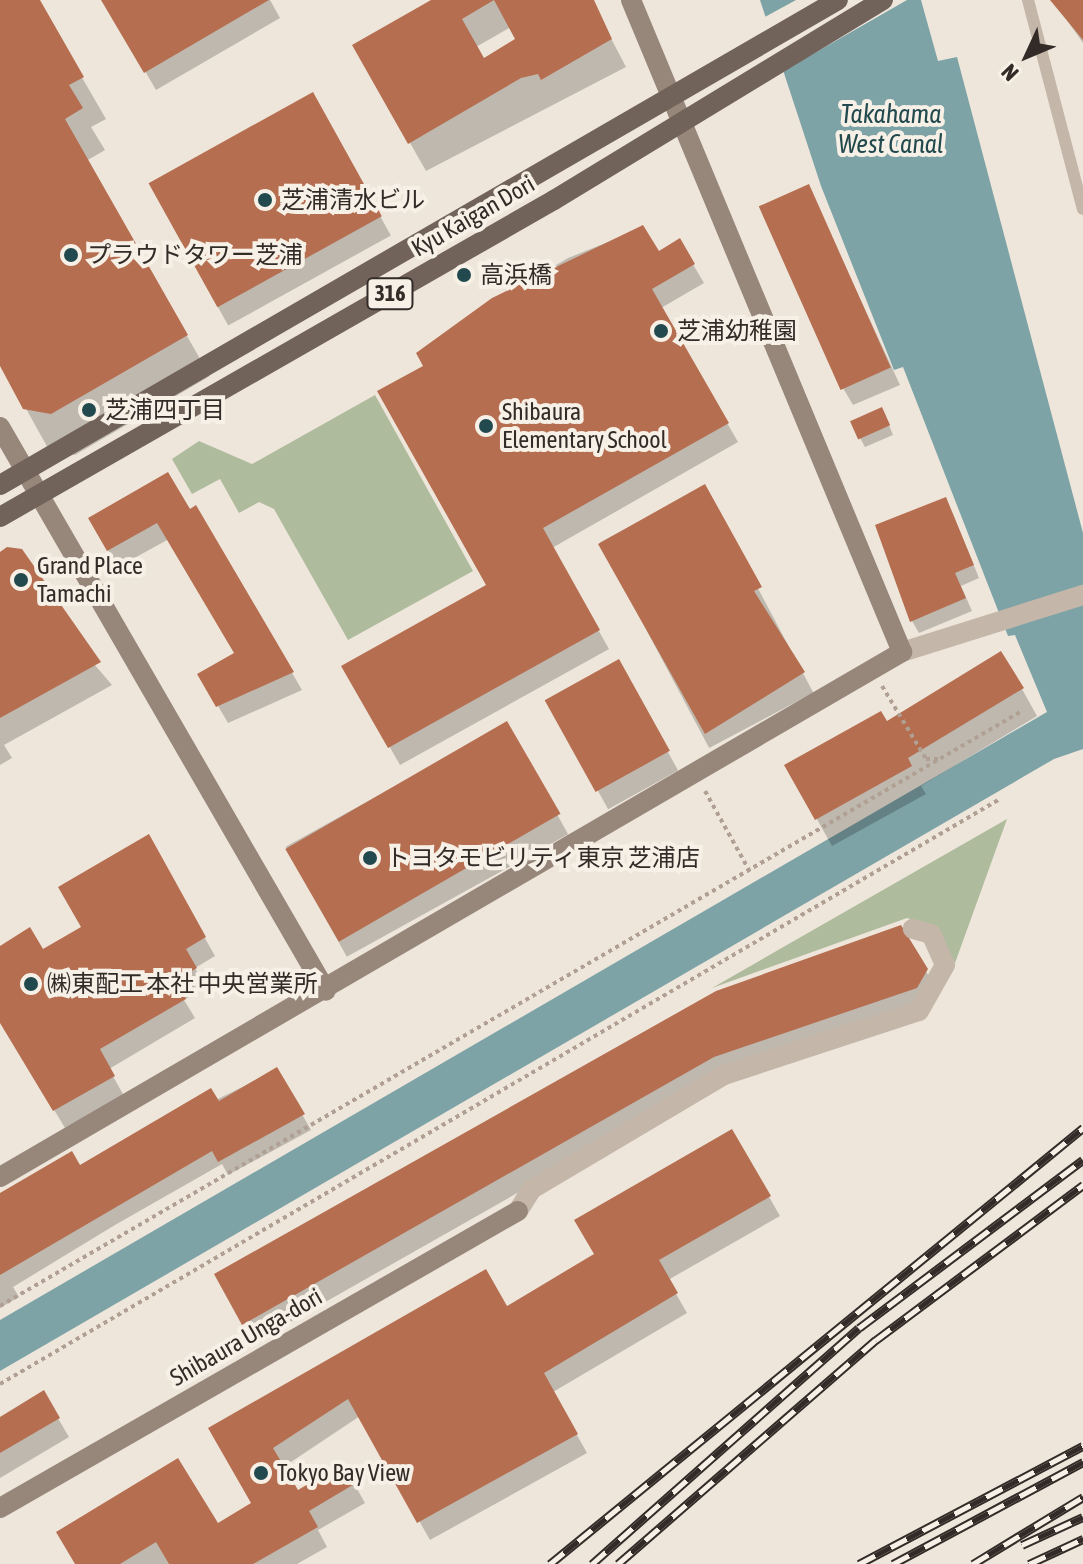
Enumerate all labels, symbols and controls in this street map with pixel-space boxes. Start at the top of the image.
north arrow [987,16,1067,96]
text: N [996,59,1024,86]
water label: Takahama West Canal [838,99,944,160]
street label: Kyu Kaigan Dori [406,169,540,263]
place label: 芝浦清水ビル [281,186,425,214]
marker: 芝浦清水ビル [256,191,274,209]
place label: プラウドタワー芝浦 [87,241,303,269]
marker: プラウドタワー芝浦 [62,246,80,264]
place label: 高浜橋 [480,261,552,289]
marker: 高浜橋 [455,266,473,284]
road number: 316 [366,276,414,312]
place label: 芝浦幼稚園 [677,317,797,345]
marker: 芝浦幼稚園 [652,322,670,340]
place label: 芝浦四丁目 [105,396,225,424]
place label: Shibaura Elementary School [502,398,667,454]
marker: 芝浦四丁目 [80,401,98,419]
marker: Shibaura Elementary School [477,417,495,435]
place label: Grand Place Tamachi [37,552,143,608]
marker: Grand Place Tamachi [12,571,30,589]
place label: トヨタモビリティ東京 芝浦店 [386,844,701,872]
marker: トヨタモビリティ東京 芝浦店 [361,849,379,867]
place label: ㈱東配工 本社 中央営業所 [47,970,318,998]
marker: ㈱東配工 本社 中央営業所 [22,975,40,993]
street label: Shibaura Unga-dori [165,1282,327,1392]
place label: Tokyo Bay View [277,1459,410,1487]
marker: Tokyo Bay View [252,1464,270,1482]

